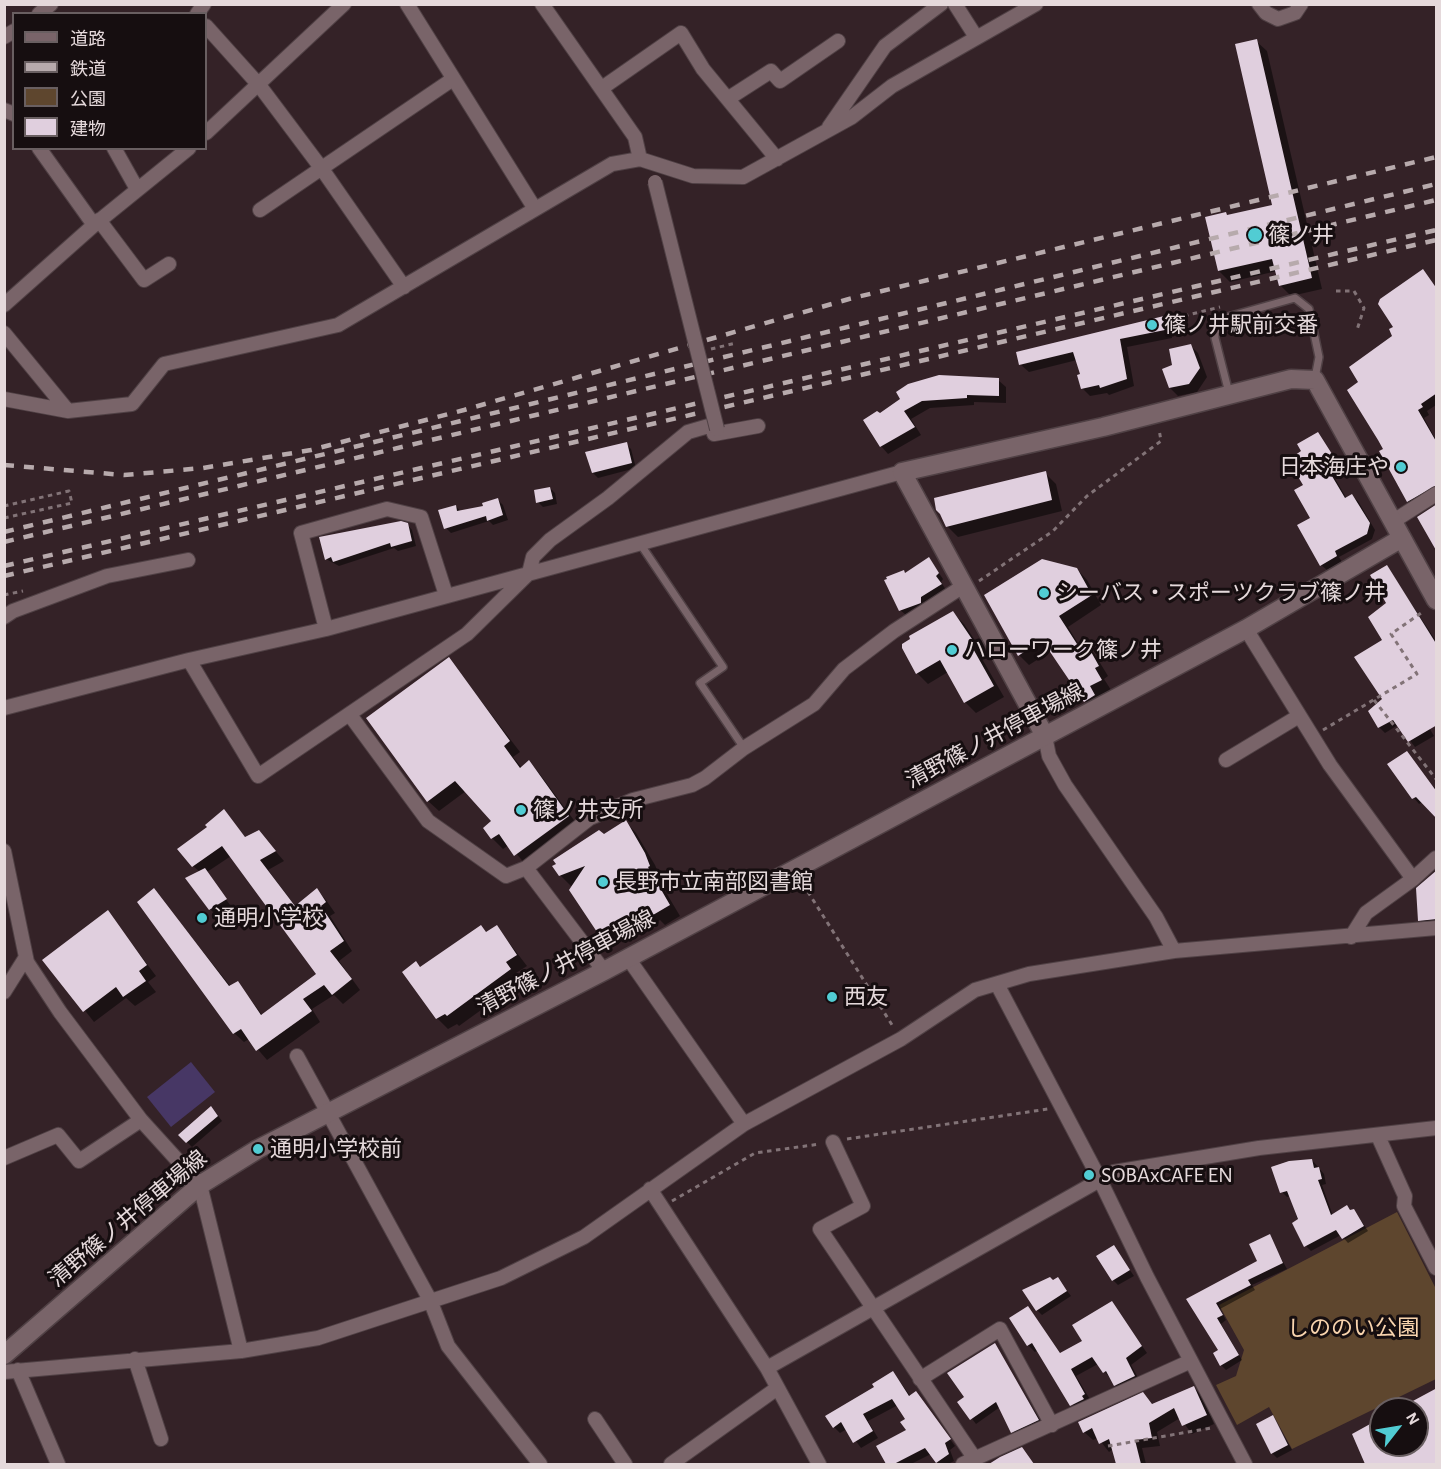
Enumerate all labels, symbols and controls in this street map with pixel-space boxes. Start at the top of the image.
legend [12,12,207,150]
text: 道路 [70,31,106,49]
text: 鉄道 [70,61,106,79]
text: 公園 [70,91,106,109]
text: 建物 [70,121,106,139]
place label: 篠ノ井 [1268,222,1334,248]
marker: 篠ノ井 [1246,226,1264,244]
place label: 篠ノ井駅前交番 [1164,312,1318,338]
marker: 篠ノ井駅前交番 [1145,318,1159,332]
place label: 日本海庄や [1279,454,1389,480]
marker: 日本海庄や [1394,460,1408,474]
place label: シーバス・スポーツクラブ篠ノ井 [1056,580,1386,606]
marker: シーバス・スポーツクラブ篠ノ井 [1037,586,1051,600]
place label: ハローワーク篠ノ井 [964,637,1162,663]
marker: ハローワーク篠ノ井 [945,643,959,657]
street label: 清野篠ノ井停車場線 [901,678,1089,794]
place label: 篠ノ井支所 [533,797,643,823]
marker: 篠ノ井支所 [514,803,528,817]
place label: 長野市立南部図書館 [615,869,813,895]
marker: 長野市立南部図書館 [596,875,610,889]
place label: 通明小学校 [214,905,324,931]
street label: 清野篠ノ井停車場線 [472,905,660,1021]
marker: 通明小学校 [195,911,209,925]
place label: 西友 [844,984,888,1010]
marker: 西友 [825,990,839,1004]
place label: 通明小学校前 [270,1136,402,1162]
marker: 通明小学校前 [251,1142,265,1156]
street label: 清野篠ノ井停車場線 [44,1145,212,1293]
place label: SOBAxCAFE EN [1101,1162,1233,1188]
marker: SOBAxCAFE EN [1082,1168,1096,1182]
park label: しののい公園 [1287,1315,1419,1341]
north arrow [1369,1397,1429,1457]
text: N [1403,1410,1422,1428]

